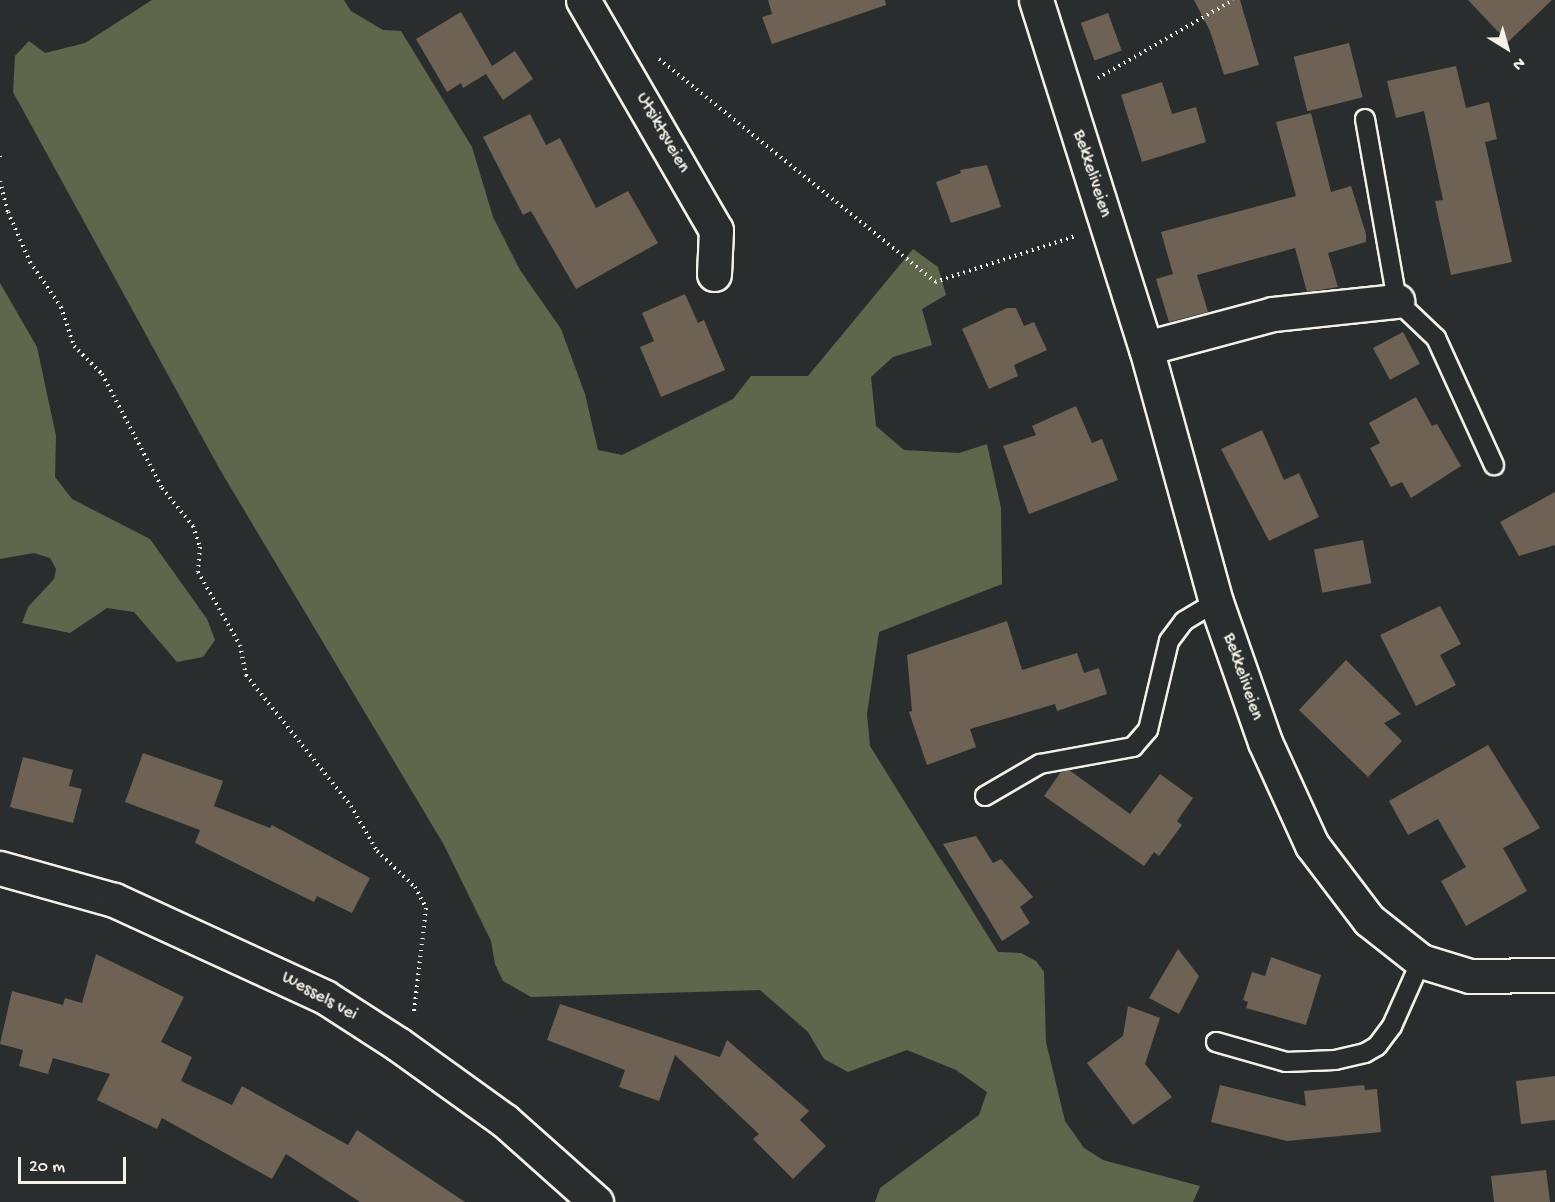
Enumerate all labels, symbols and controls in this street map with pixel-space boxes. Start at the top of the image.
north arrow [1477,18,1537,78]
text: N [1508,52,1528,74]
street label: Utsiktsveien [630,89,694,177]
street label: Bekkeliveien [1067,128,1115,220]
street label: Bekkeliveien [1217,631,1267,723]
street label: Wessels vei [277,967,361,1027]
scale bar [21,1145,129,1183]
text: 20 m [29,1157,65,1178]

